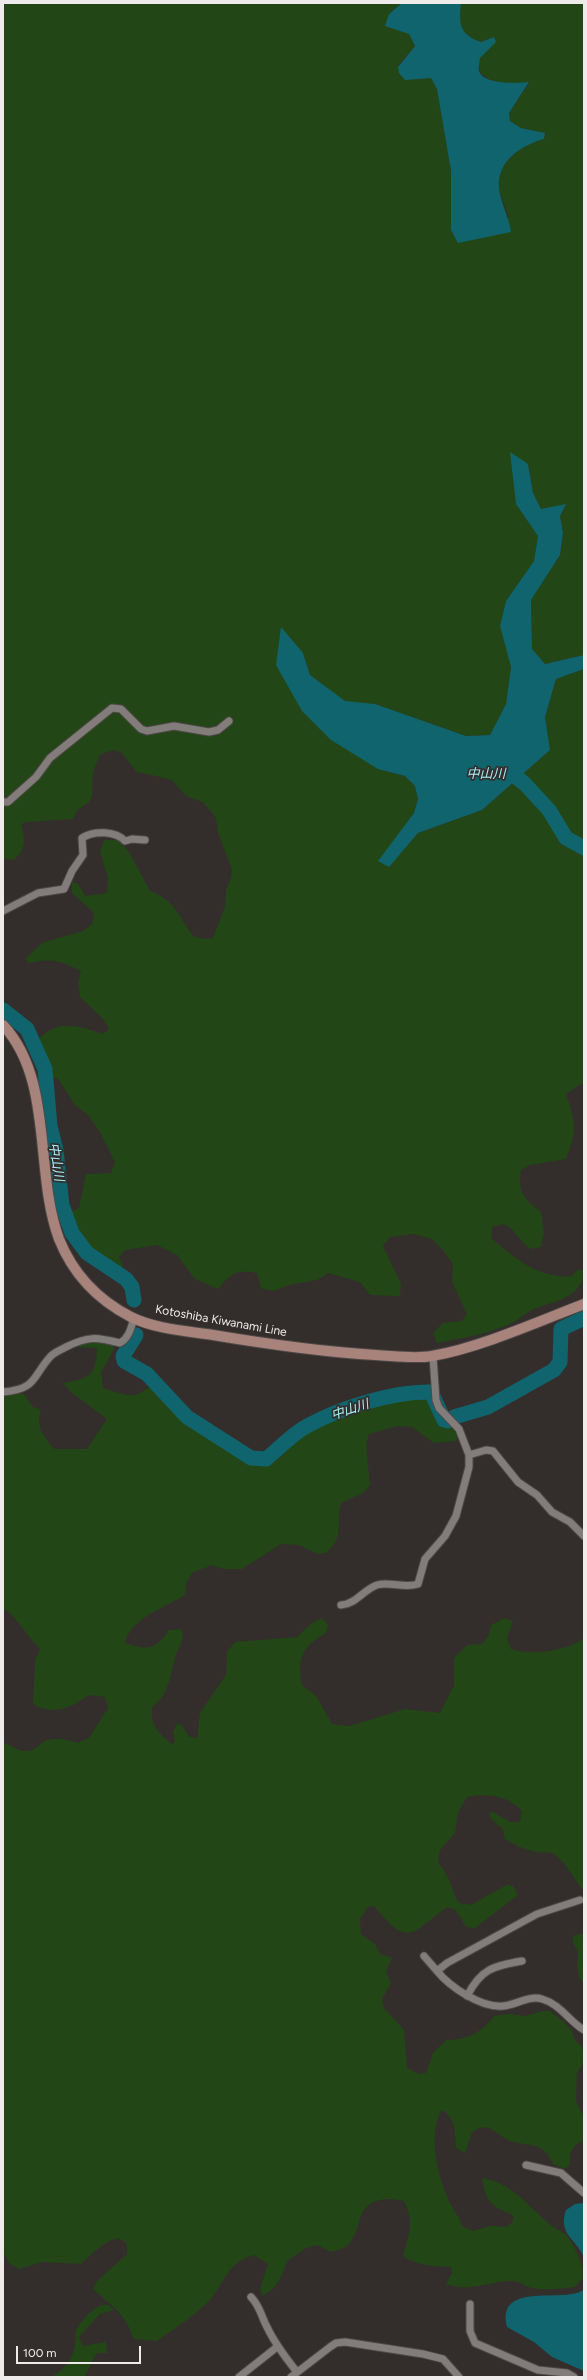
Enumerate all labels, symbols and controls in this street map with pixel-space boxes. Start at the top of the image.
water label: 中山川 [467,766,505,782]
water label: 中山川 [45,1142,67,1182]
street label: Kotoshiba Kiwanami Line [154,1302,288,1340]
water label: 中山川 [329,1397,371,1423]
scale bar [18,2338,143,2364]
text: 100 m [23,2346,57,2360]

